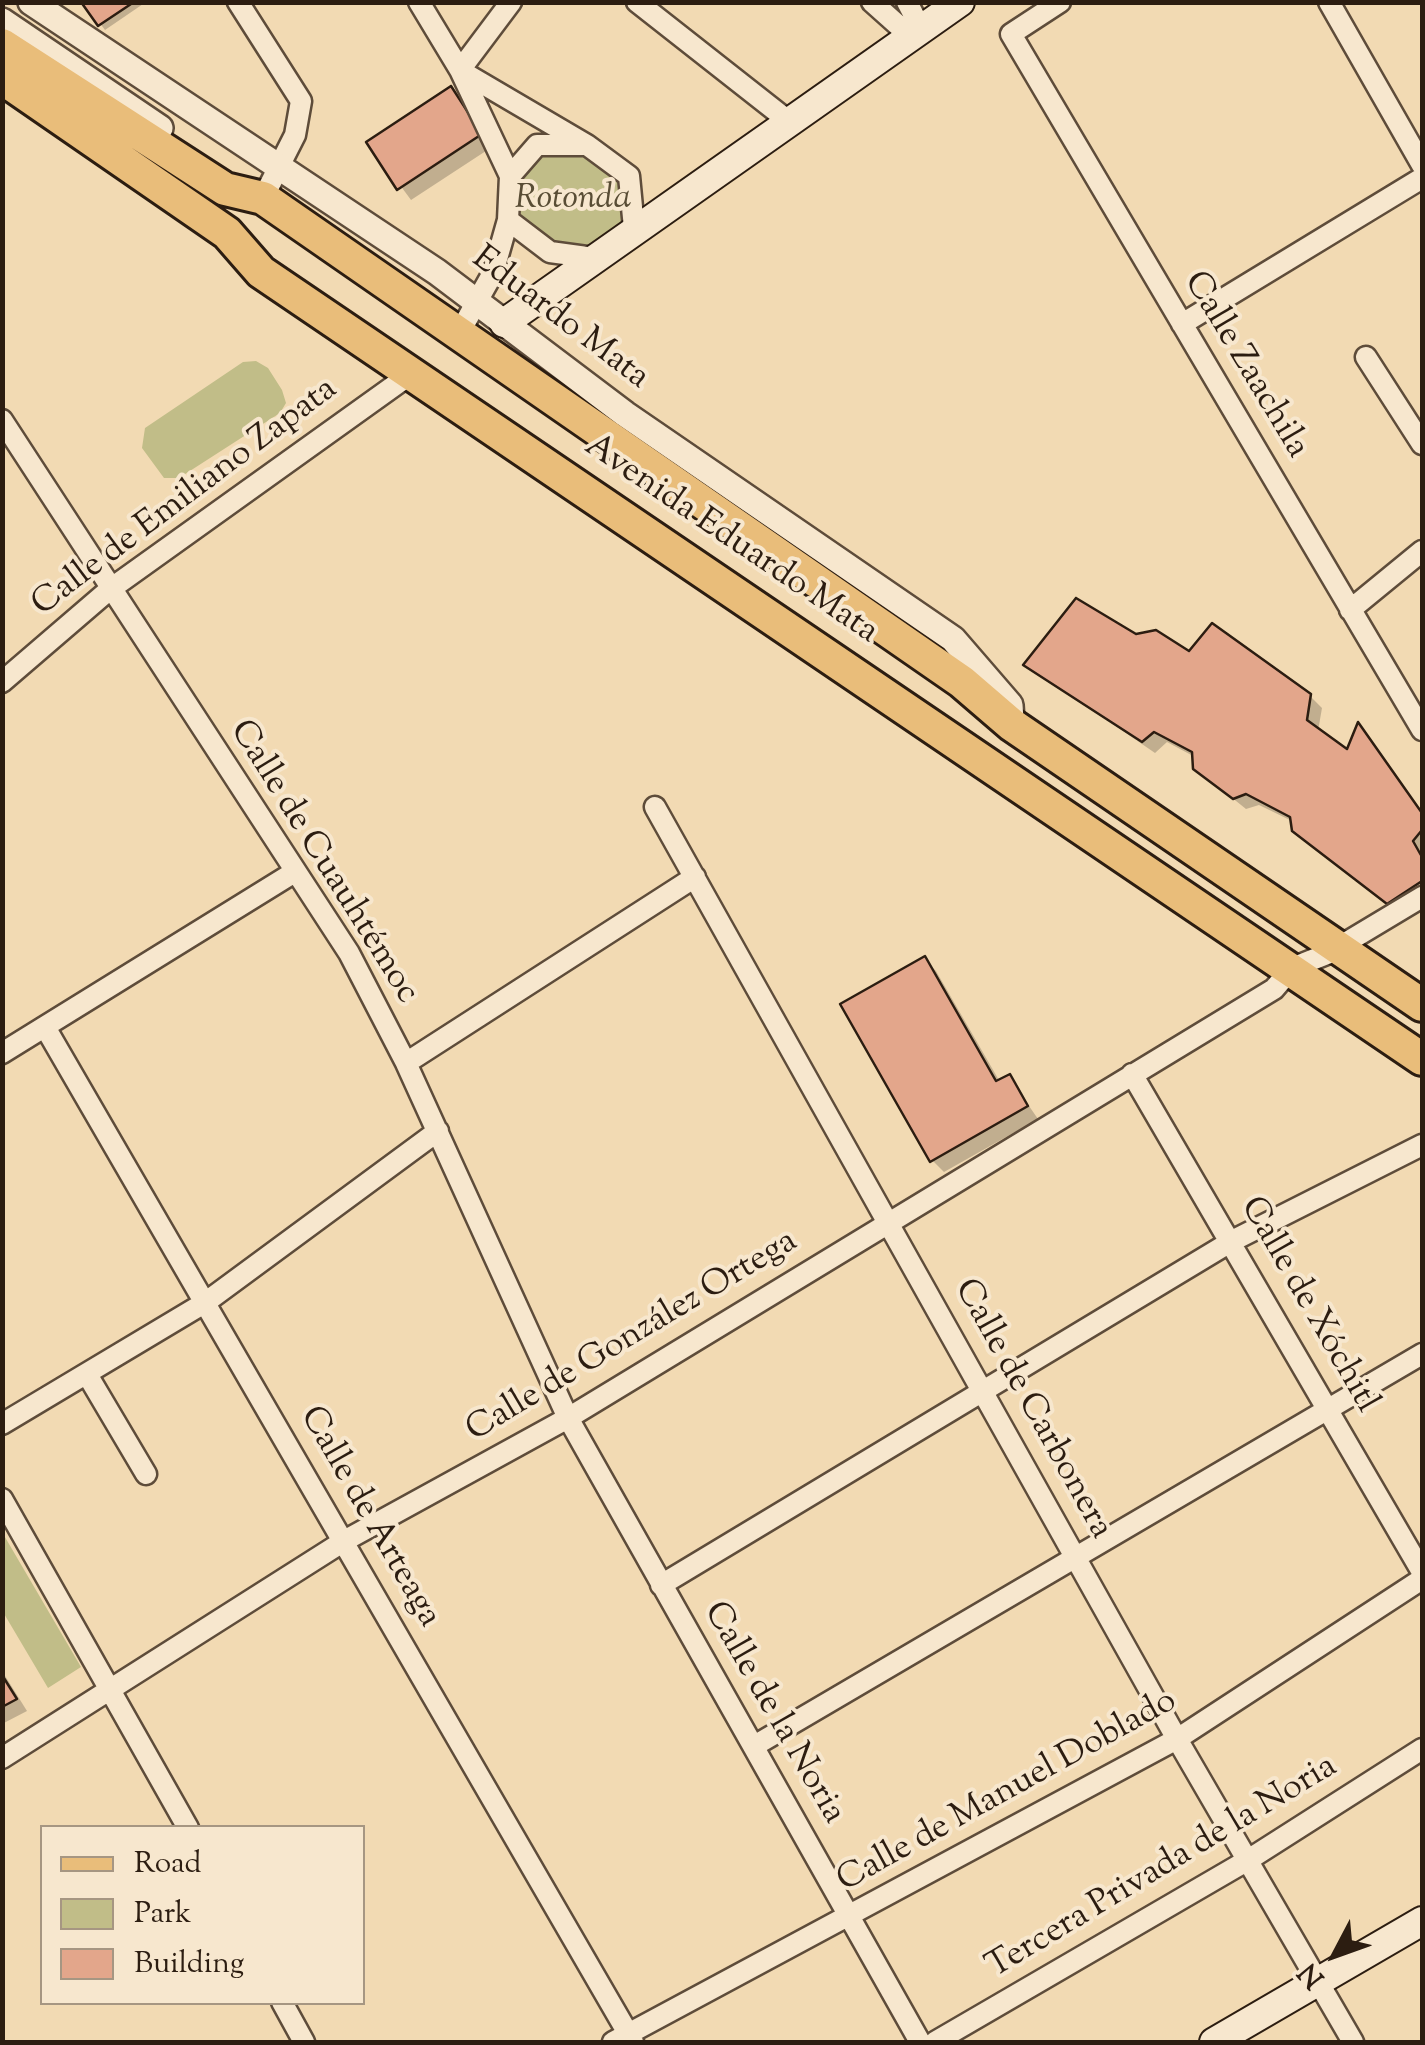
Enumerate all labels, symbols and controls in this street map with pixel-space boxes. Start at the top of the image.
park label: Rotonda [515,180,631,222]
street label: Eduardo Mata [462,240,656,400]
street label: Calle Zaachila [1172,265,1316,467]
street label: Calle de Emiliano Zapata [25,370,347,628]
street label: Avenida Eduardo Mata [575,427,885,655]
street label: Calle de Cuauhtémoc [218,714,426,1012]
street label: Calle de Xóchitl [1228,1191,1386,1421]
street label: Calle de González Ortega [460,1222,806,1454]
street label: Calle de Carbonera [942,1273,1120,1547]
street label: Calle de Arteaga [288,1400,448,1636]
street label: Calle de la Noria [692,1596,852,1832]
street label: Calle de Manuel Doblado [831,1682,1185,1904]
street label: Tercera Privada de la Noria [980,1748,1346,1990]
legend [40,1825,365,2005]
text: Road [134,1843,201,1886]
text: Park [134,1893,191,1936]
north arrow [1285,1905,1385,2005]
text: Building [134,1943,244,1986]

